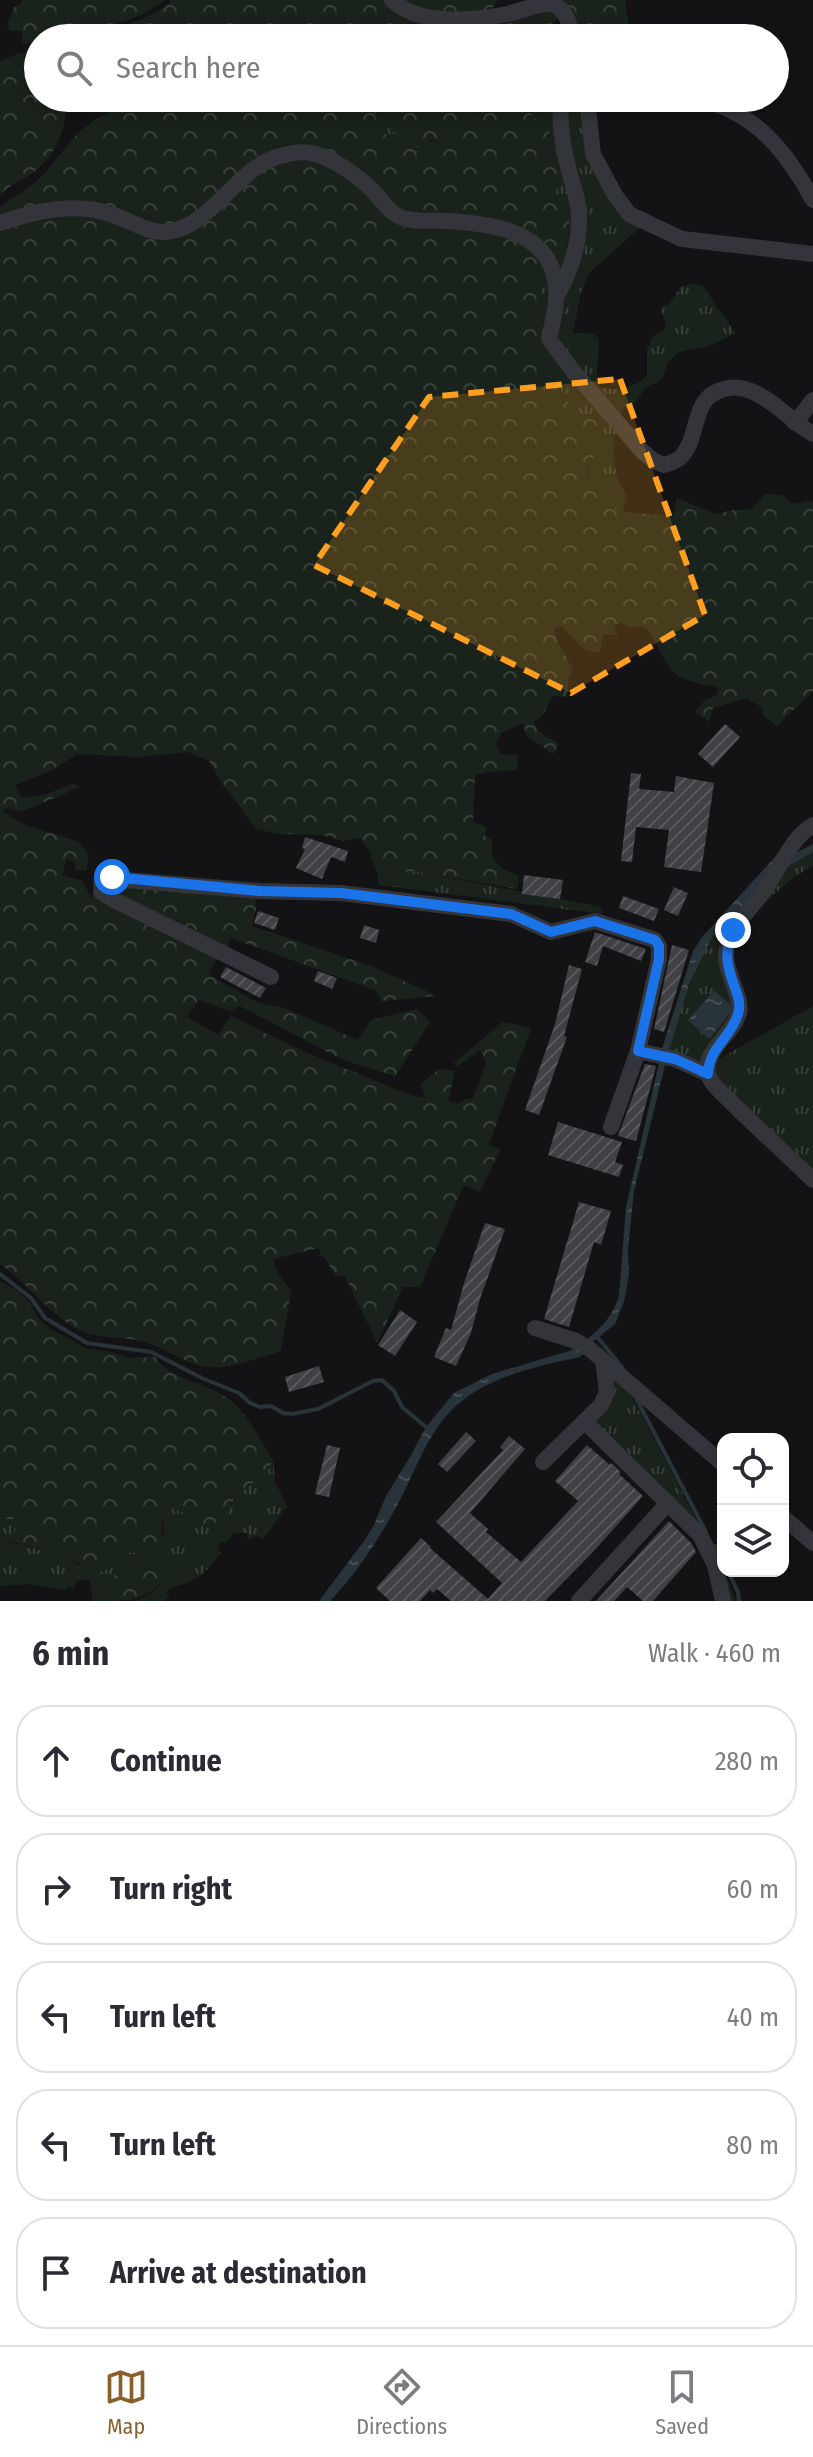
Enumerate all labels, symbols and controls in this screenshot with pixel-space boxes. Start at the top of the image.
search box [24,24,789,112]
icon: search [52,46,96,90]
text: Search here [116,50,261,86]
route start [94,859,130,895]
route end [715,912,751,948]
map controls [717,1433,789,1577]
button: locate [717,1433,789,1505]
button: layers [717,1505,789,1577]
text: 6 min [32,1633,109,1674]
text: Walk · 460 m [648,1638,781,1669]
icon: ahead [34,1739,78,1783]
text: Continue [110,1743,222,1779]
text: 280 m [715,1746,779,1777]
icon: right [34,1867,78,1911]
text: Turn right [110,1871,232,1907]
text: 60 m [726,1874,779,1905]
icon: left [34,1995,78,2039]
text: Turn left [110,1999,216,2035]
text: 40 m [727,2002,779,2033]
icon: left [34,2123,78,2167]
text: Turn left [110,2127,216,2163]
text: 80 m [726,2130,779,2161]
icon: arrive [34,2251,78,2295]
text: Arrive at destination [110,2255,367,2291]
tab: Map [104,2365,148,2440]
tab: Directions [356,2365,447,2440]
tab: Saved [655,2365,709,2440]

